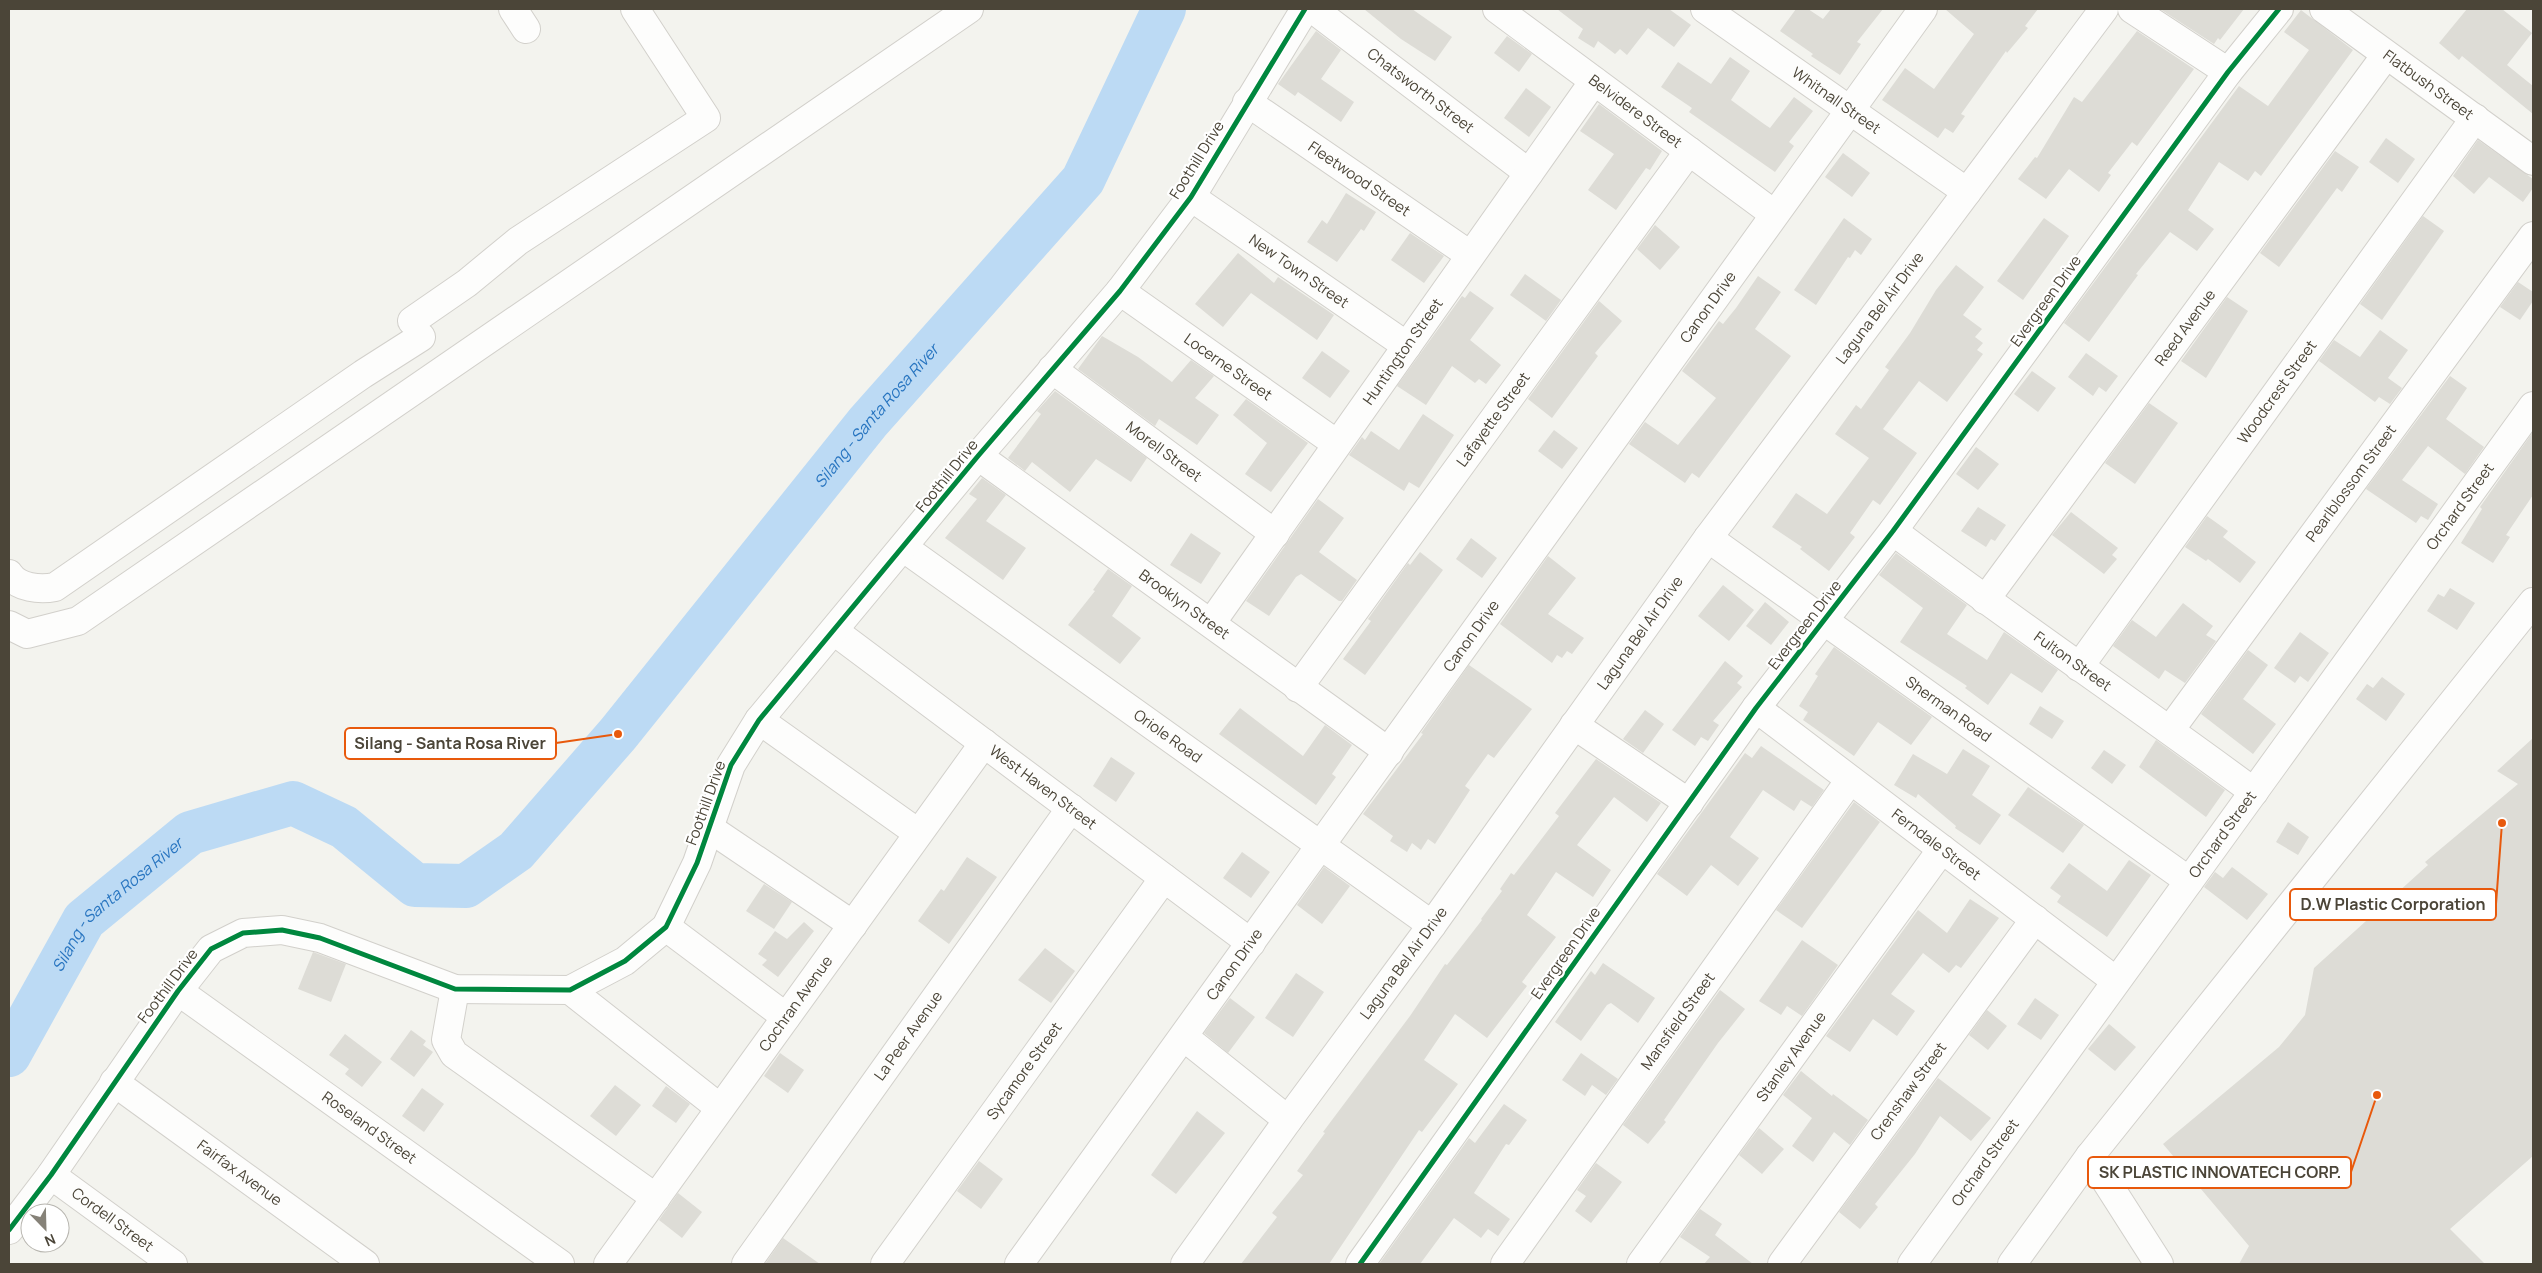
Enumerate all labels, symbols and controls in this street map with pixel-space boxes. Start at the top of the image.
street label: Chatsworth Street [1363,43,1479,138]
street label: Flatbush Street [2379,44,2478,124]
street label: Whitnall Street [1788,62,1885,139]
street label: Belvidere Street [1585,69,1687,153]
street label: Foothill Drive [1164,116,1229,203]
street label: Fleetwood Street [1304,136,1415,221]
street label: New Town Street [1245,229,1353,313]
street label: Laguna Bel Air Drive [1831,247,1929,368]
street label: Evergreen Drive [2005,251,2086,351]
street label: Canon Drive [1675,267,1741,347]
street label: Reed Avenue [2150,285,2220,370]
street label: Huntington Street [1358,294,1447,409]
street label: Locerne Street [1180,328,1277,405]
street label: Woodcrest Street [2232,336,2321,448]
water label: Silang - Santa Rosa River [809,338,945,492]
street label: Lafayette Street [1451,368,1535,471]
street label: Morell Street [1122,416,1206,486]
street label: Pearlblossom Street [2301,420,2401,546]
street label: Foothill Drive [911,434,983,517]
street label: Orchard Street [2421,458,2498,554]
street label: Brooklyn Street [1135,564,1234,644]
street label: Laguna Bel Air Drive [1592,571,1688,694]
street label: Evergreen Drive [1763,575,1846,674]
street label: Canon Drive [1438,595,1504,676]
street label: Fulton Street [2030,626,2116,696]
street label: Sherman Road [1901,671,1996,747]
street label: Oriole Road [1130,704,1206,768]
callout: Silang - Santa Rosa River [345,728,556,759]
text: Silang - Santa Rosa River [354,732,546,754]
street label: West Haven Street [985,740,1101,834]
street label: Foothill Drive [681,757,731,848]
street label: Orchard Street [2184,787,2261,882]
street label: Ferndale Street [1887,803,1985,885]
water label: Silang - Santa Rosa River [46,831,189,976]
callout: D.W Plastic Corporation [2290,889,2496,920]
text: D.W Plastic Corporation [2300,893,2486,915]
street label: Laguna Bel Air Drive [1355,902,1452,1023]
street label: Evergreen Drive [1526,902,1605,1003]
street label: Canon Drive [1201,924,1267,1004]
street label: Foothill Drive [133,944,203,1027]
street label: Cochran Avenue [754,951,837,1056]
street label: Mansfield Street [1636,968,1720,1074]
street label: La Peer Avenue [869,986,947,1085]
street label: Stanley Avenue [1751,1007,1831,1106]
street label: Sycamore Street [982,1018,1067,1124]
street label: Crenshaw Street [1865,1038,1951,1144]
street label: Roseland Street [318,1086,421,1168]
street label: Orchard Street [1946,1115,2024,1210]
street label: Fairfax Avenue [193,1135,287,1211]
callout: SK PLASTIC INNOVATECH CORP. [2088,1157,2351,1188]
text: SK PLASTIC INNOVATECH CORP. [2099,1161,2341,1183]
street label: Cordell Street [67,1182,158,1256]
north arrow [20,1203,70,1253]
text: N [42,1230,59,1251]

